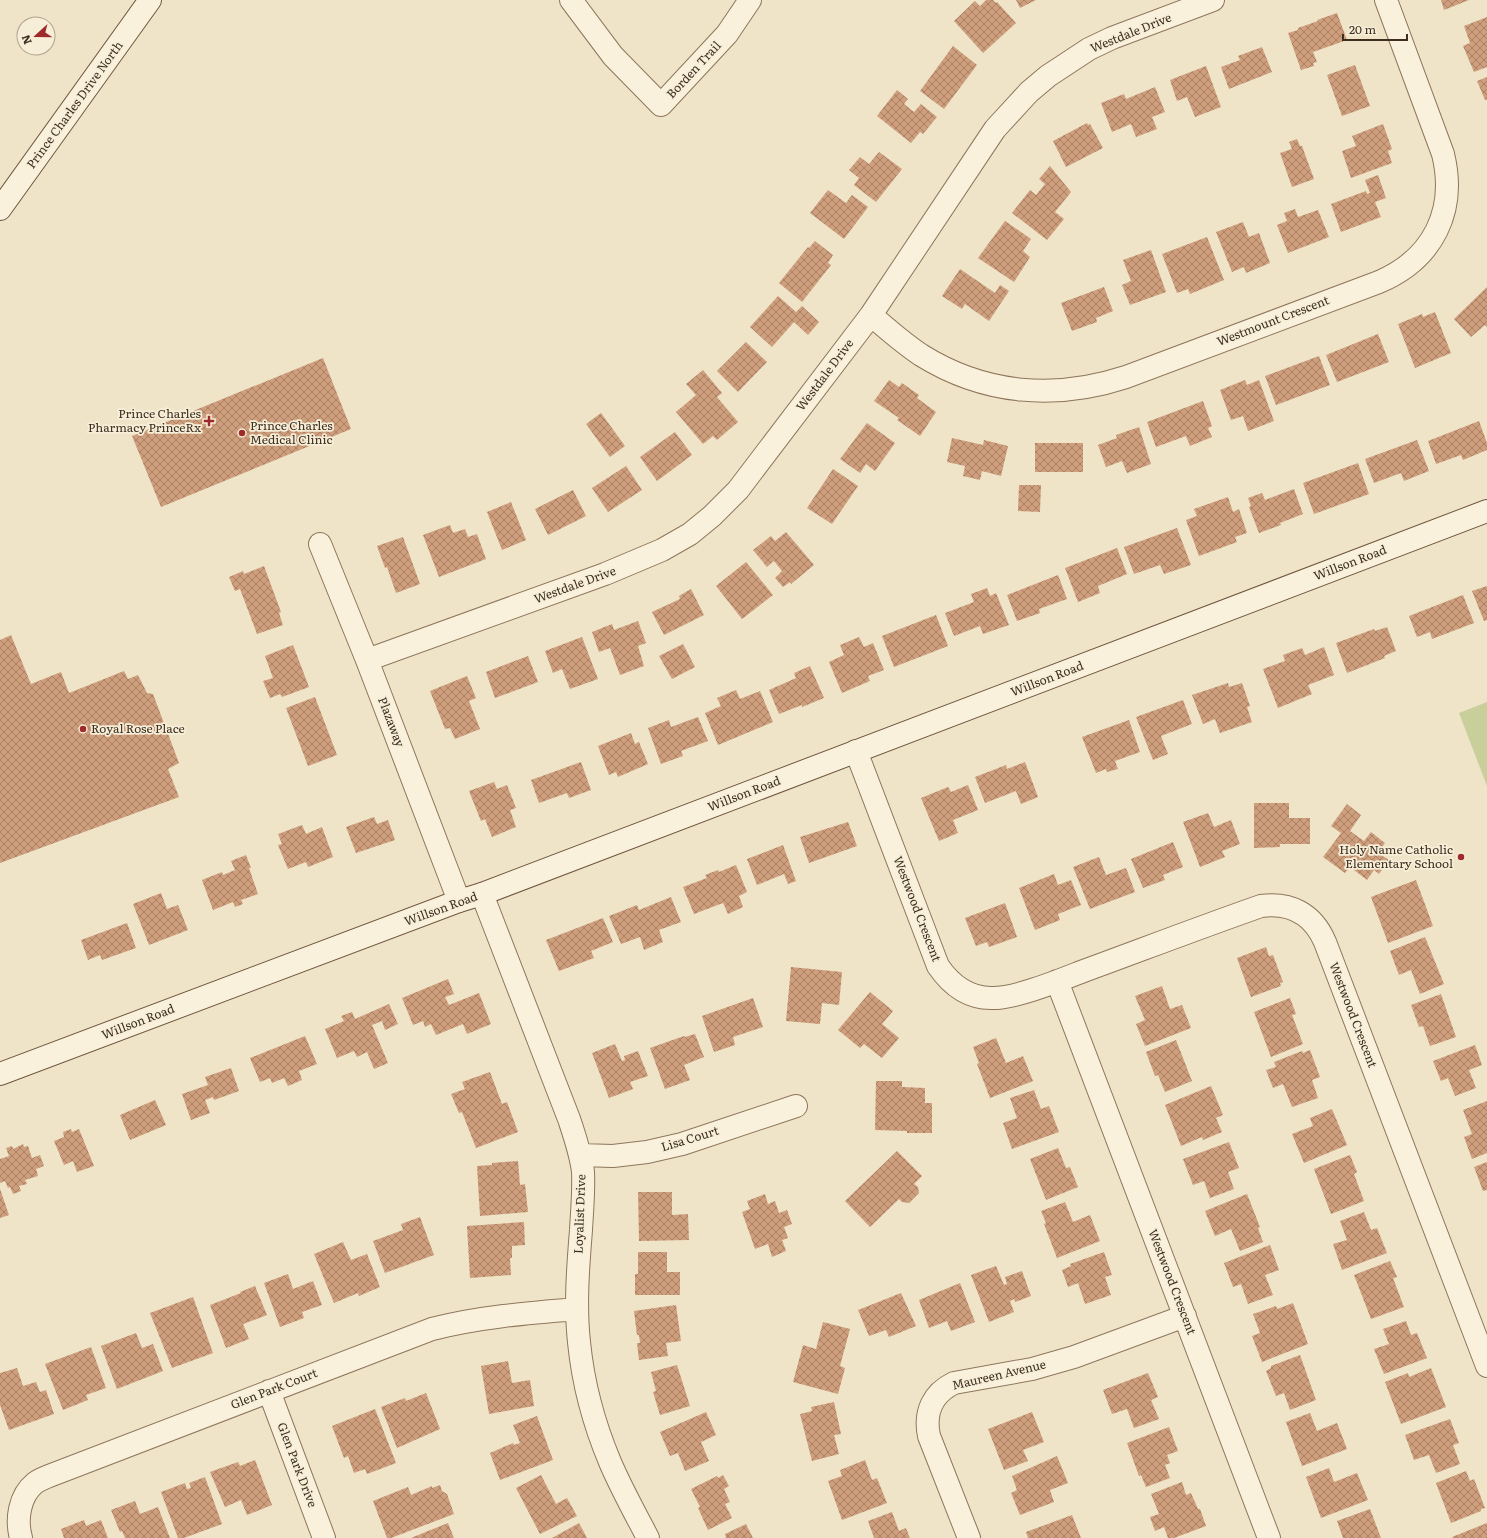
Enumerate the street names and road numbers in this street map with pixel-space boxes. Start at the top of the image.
street label: Westdale Drive [1087,8,1174,57]
street label: Borden Trail [662,37,725,102]
street label: Prince Charles Drive North [24,39,126,171]
street label: Westmount Crescent [1214,290,1331,350]
street label: Westdale Drive [791,335,857,414]
street label: Willson Road [1311,540,1389,584]
street label: Westdale Drive [531,561,618,607]
street label: Willson Road [1008,656,1086,700]
street label: Plazaway [374,694,410,749]
street label: Willson Road [705,771,783,815]
street label: Westwood Crescent [889,853,946,964]
street label: Willson Road [402,886,480,930]
street label: Westwood Crescent [1325,959,1382,1070]
street label: Willson Road [99,999,177,1043]
street label: Lisa Court [659,1121,721,1155]
street label: Loyalist Drive [569,1174,589,1254]
street label: Westwood Crescent [1144,1226,1201,1337]
street label: Maureen Avenue [950,1354,1048,1394]
street label: Glen Park Court [228,1363,320,1413]
street label: Glen Park Drive [273,1420,322,1510]

